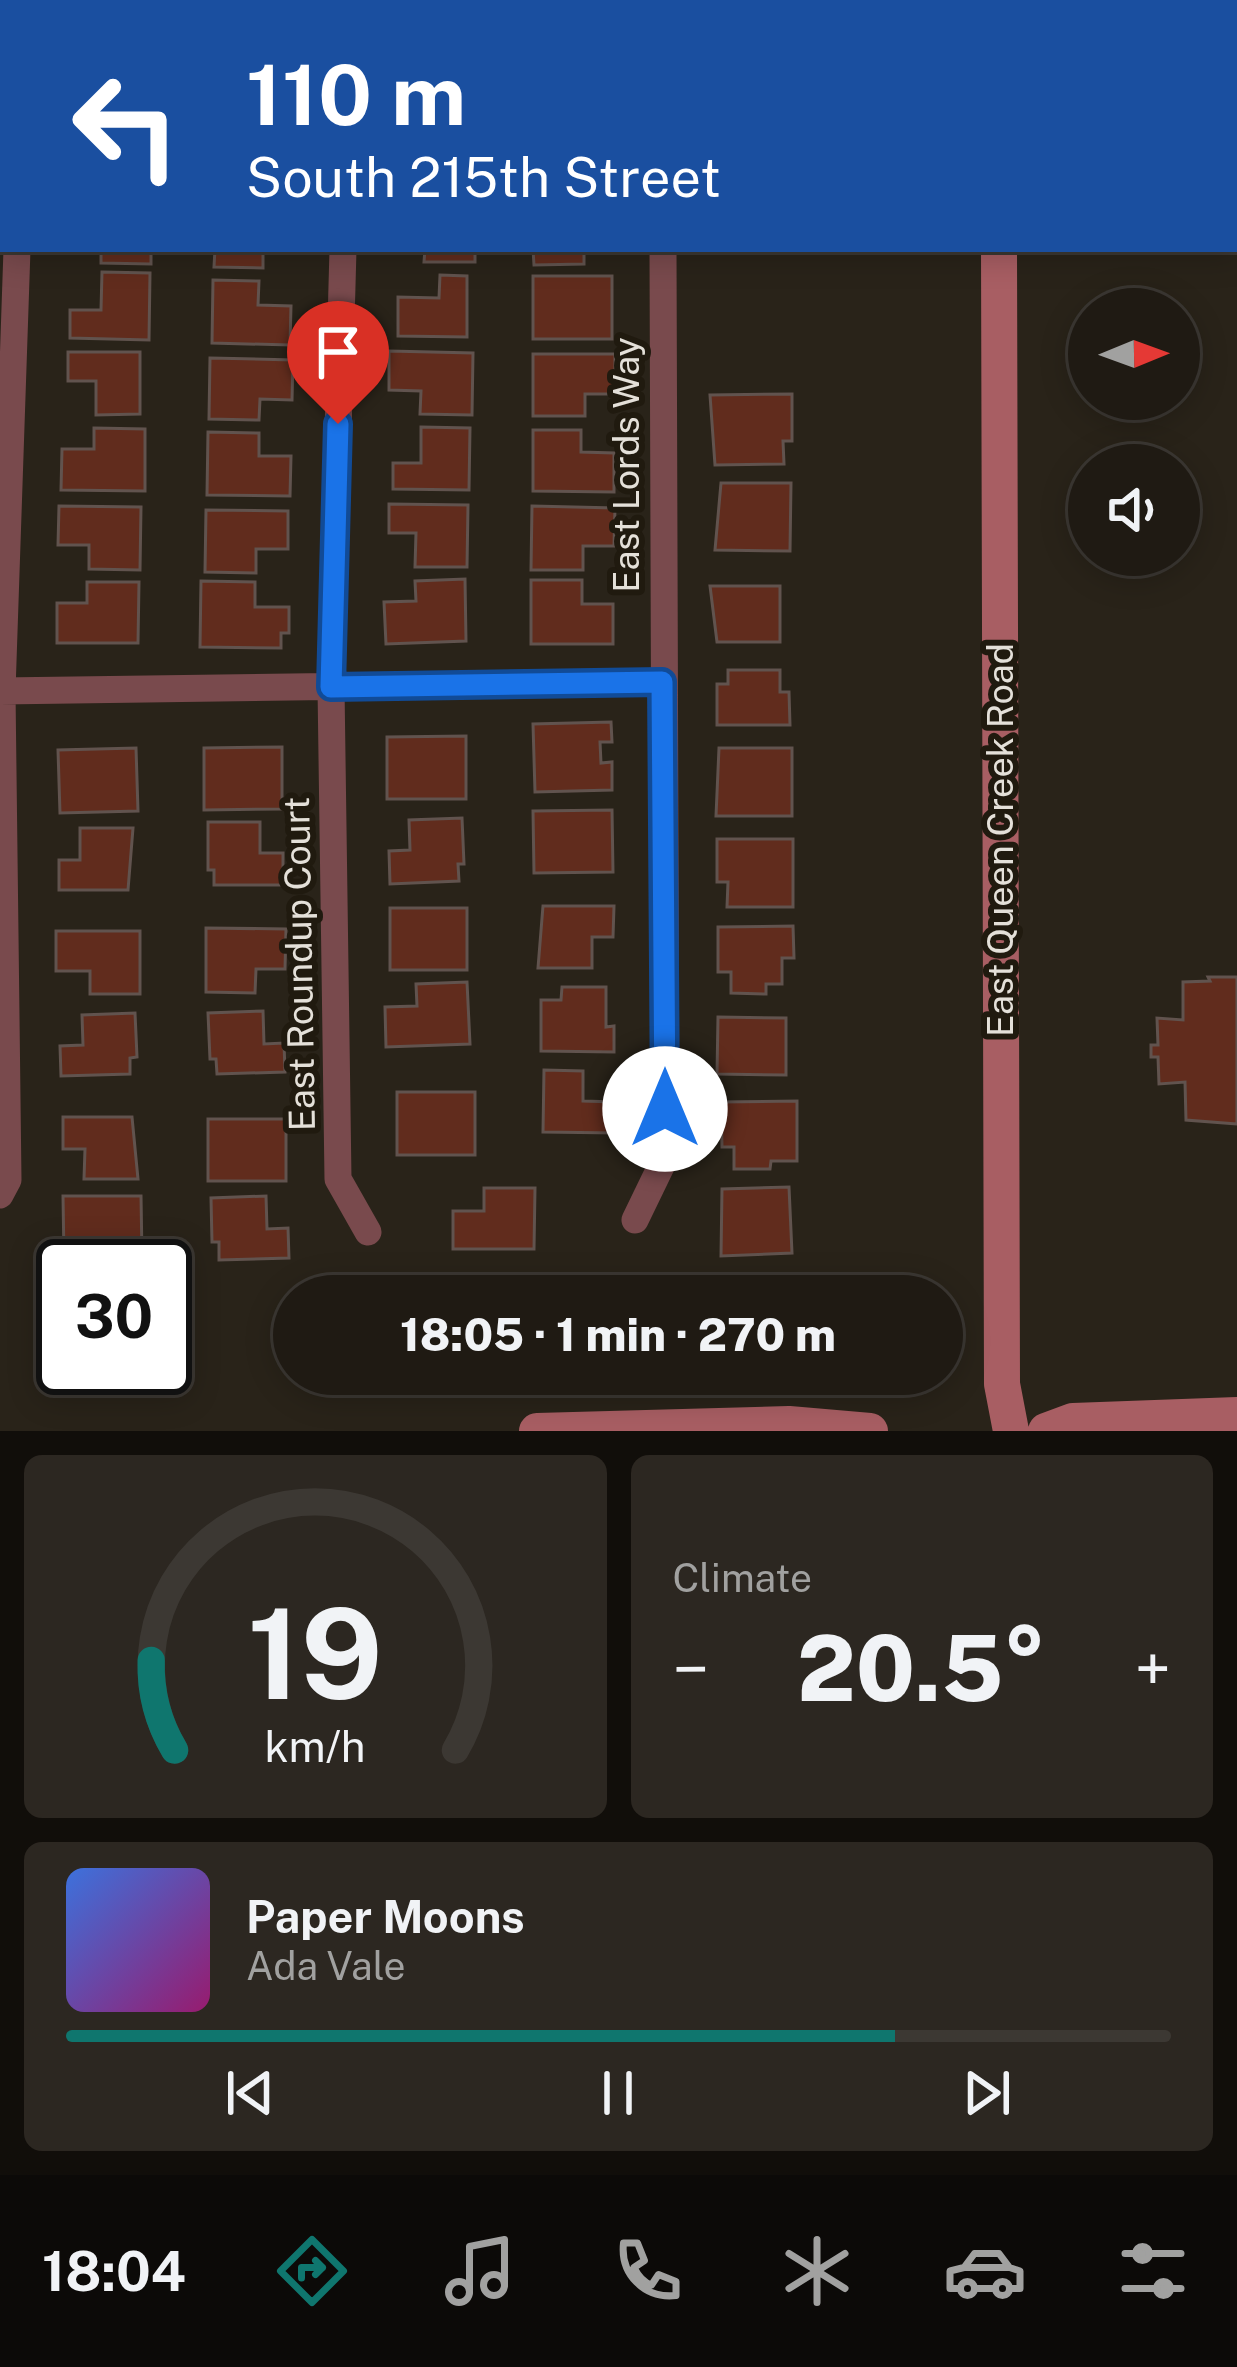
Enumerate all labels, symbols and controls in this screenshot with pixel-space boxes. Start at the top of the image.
text: 110 m [246,45,466,144]
icon: left [48,48,204,204]
text: South 215th Street [246,146,721,209]
north arrow [1068,288,1200,420]
map controls [1068,288,1200,576]
pin [287,301,389,424]
icon: arrive [305,319,371,385]
street label: East Lords Way [605,337,647,593]
button: sound [1068,444,1200,576]
street label: East Queen Creek Road [979,643,1021,1037]
street label: East Roundup Court [275,796,323,1132]
position arrow [602,1046,728,1172]
speed limit sign: 30 [36,1239,192,1395]
text: 18:05 · 1 min · 270 m [400,1308,836,1361]
text: Climate [673,1555,812,1601]
text: 19 [247,1580,383,1727]
text: 20.5° [797,1615,1046,1721]
text: − [673,1630,709,1708]
text: + [1134,1630,1171,1708]
text: km/h [265,1720,366,1771]
text: Paper Moons [246,1890,525,1943]
text: Ada Vale [246,1943,406,1989]
icon: previous [217,2060,283,2126]
icon: pause [585,2060,651,2126]
icon: next [954,2060,1020,2126]
icon: directions [270,2229,354,2313]
icon: music [438,2229,522,2313]
icon: phone [606,2229,690,2313]
icon: climate [775,2229,859,2313]
icon: car [943,2229,1027,2313]
icon: filters [1111,2229,1195,2313]
text: 18:04 [42,2240,186,2303]

